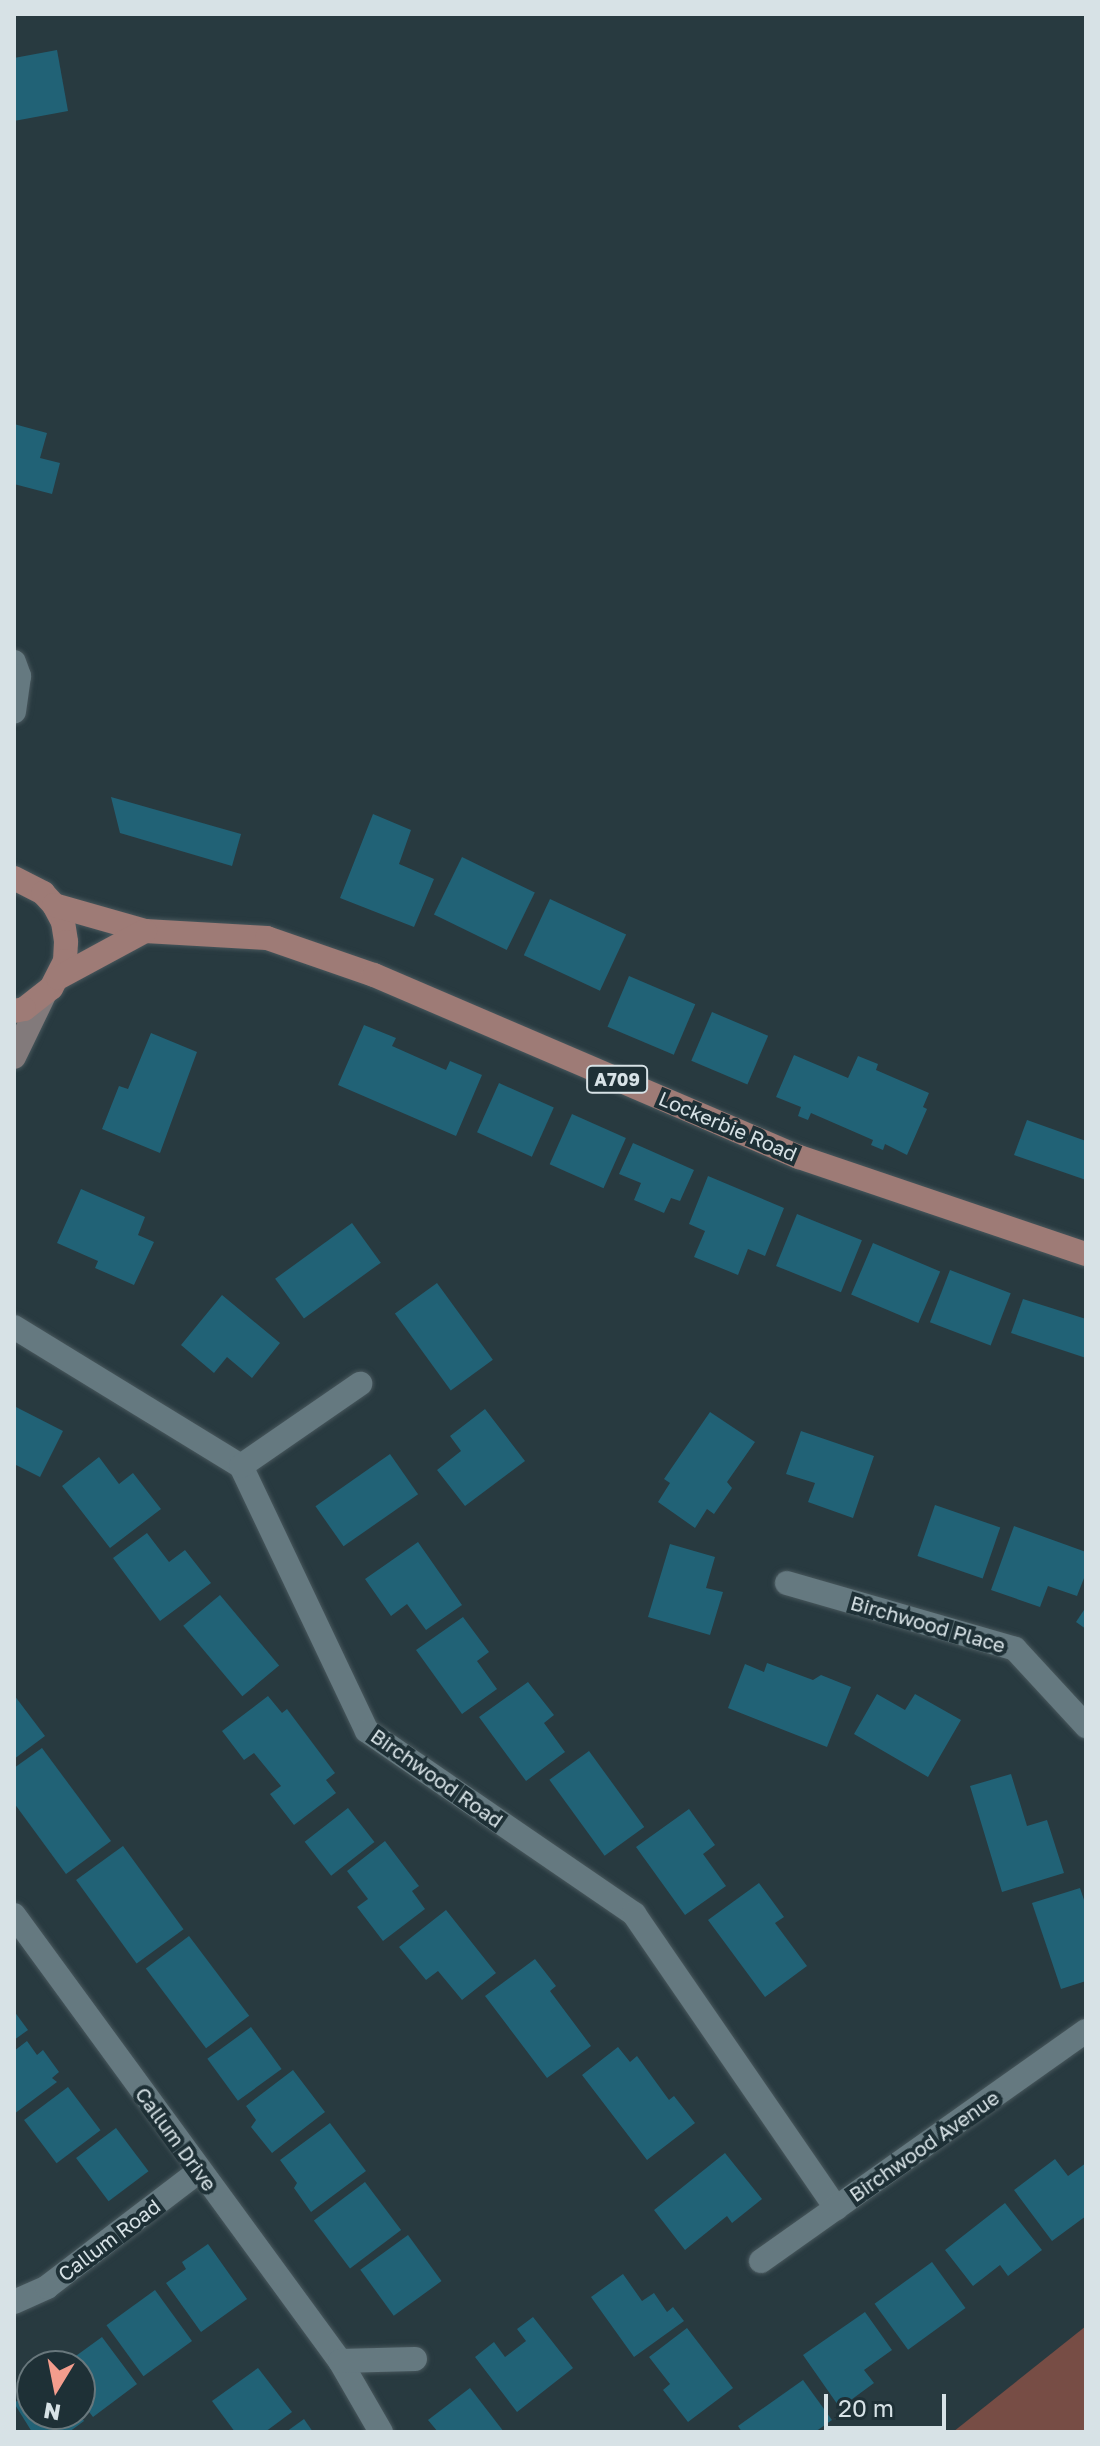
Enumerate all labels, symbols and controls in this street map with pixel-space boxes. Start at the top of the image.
road number: A709 [585,1065,649,1093]
street label: Lockerbie Road [655,1086,801,1166]
street label: Birchwood Place [848,1590,1008,1658]
street label: Birchwood Road [366,1724,508,1832]
street label: Callum Drive [130,2083,222,2195]
street label: Birchwood Avenue [845,2085,1003,2207]
street label: Callum Road [53,2194,165,2286]
north arrow [16,2350,96,2430]
scale bar [828,2378,950,2428]
text: 20 m [838,2393,894,2422]
text: N [42,2397,63,2427]

